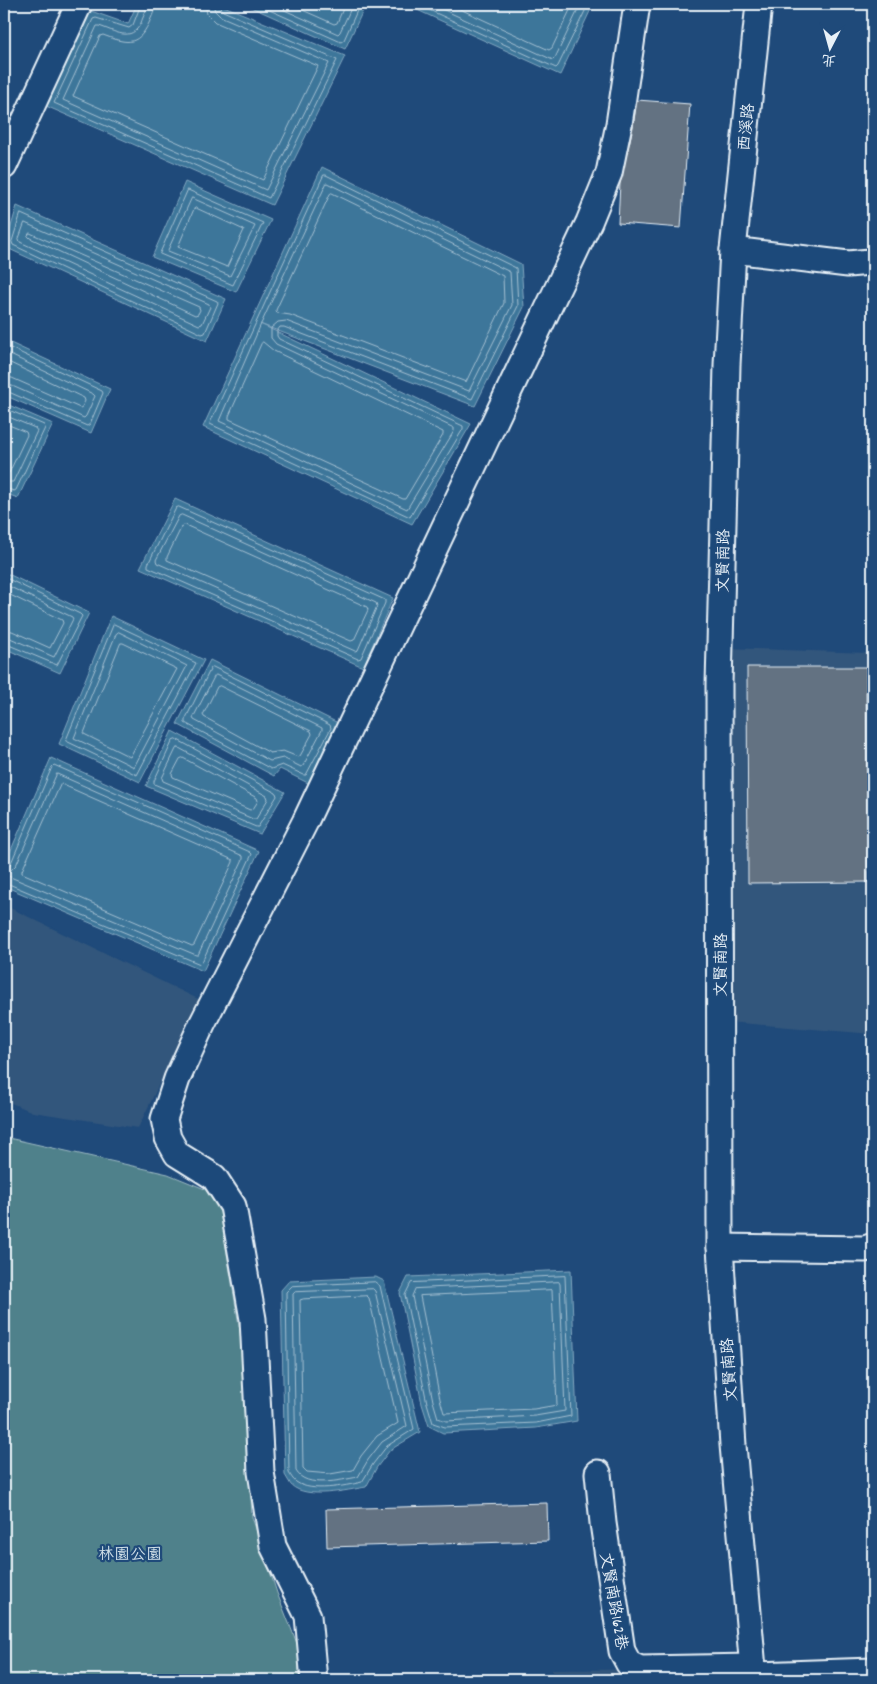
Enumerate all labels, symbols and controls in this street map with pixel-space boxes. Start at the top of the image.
north arrow [804,22,854,72]
text: 北 [821,48,837,70]
street label: 西溪路 [734,102,761,152]
street label: 文賢南路 [712,529,737,593]
street label: 文賢南路 [711,933,734,997]
street label: 文賢南路 [717,1337,744,1403]
park label: 林園公園 [98,1544,162,1567]
street label: 文賢南路162巷 [593,1551,632,1652]

